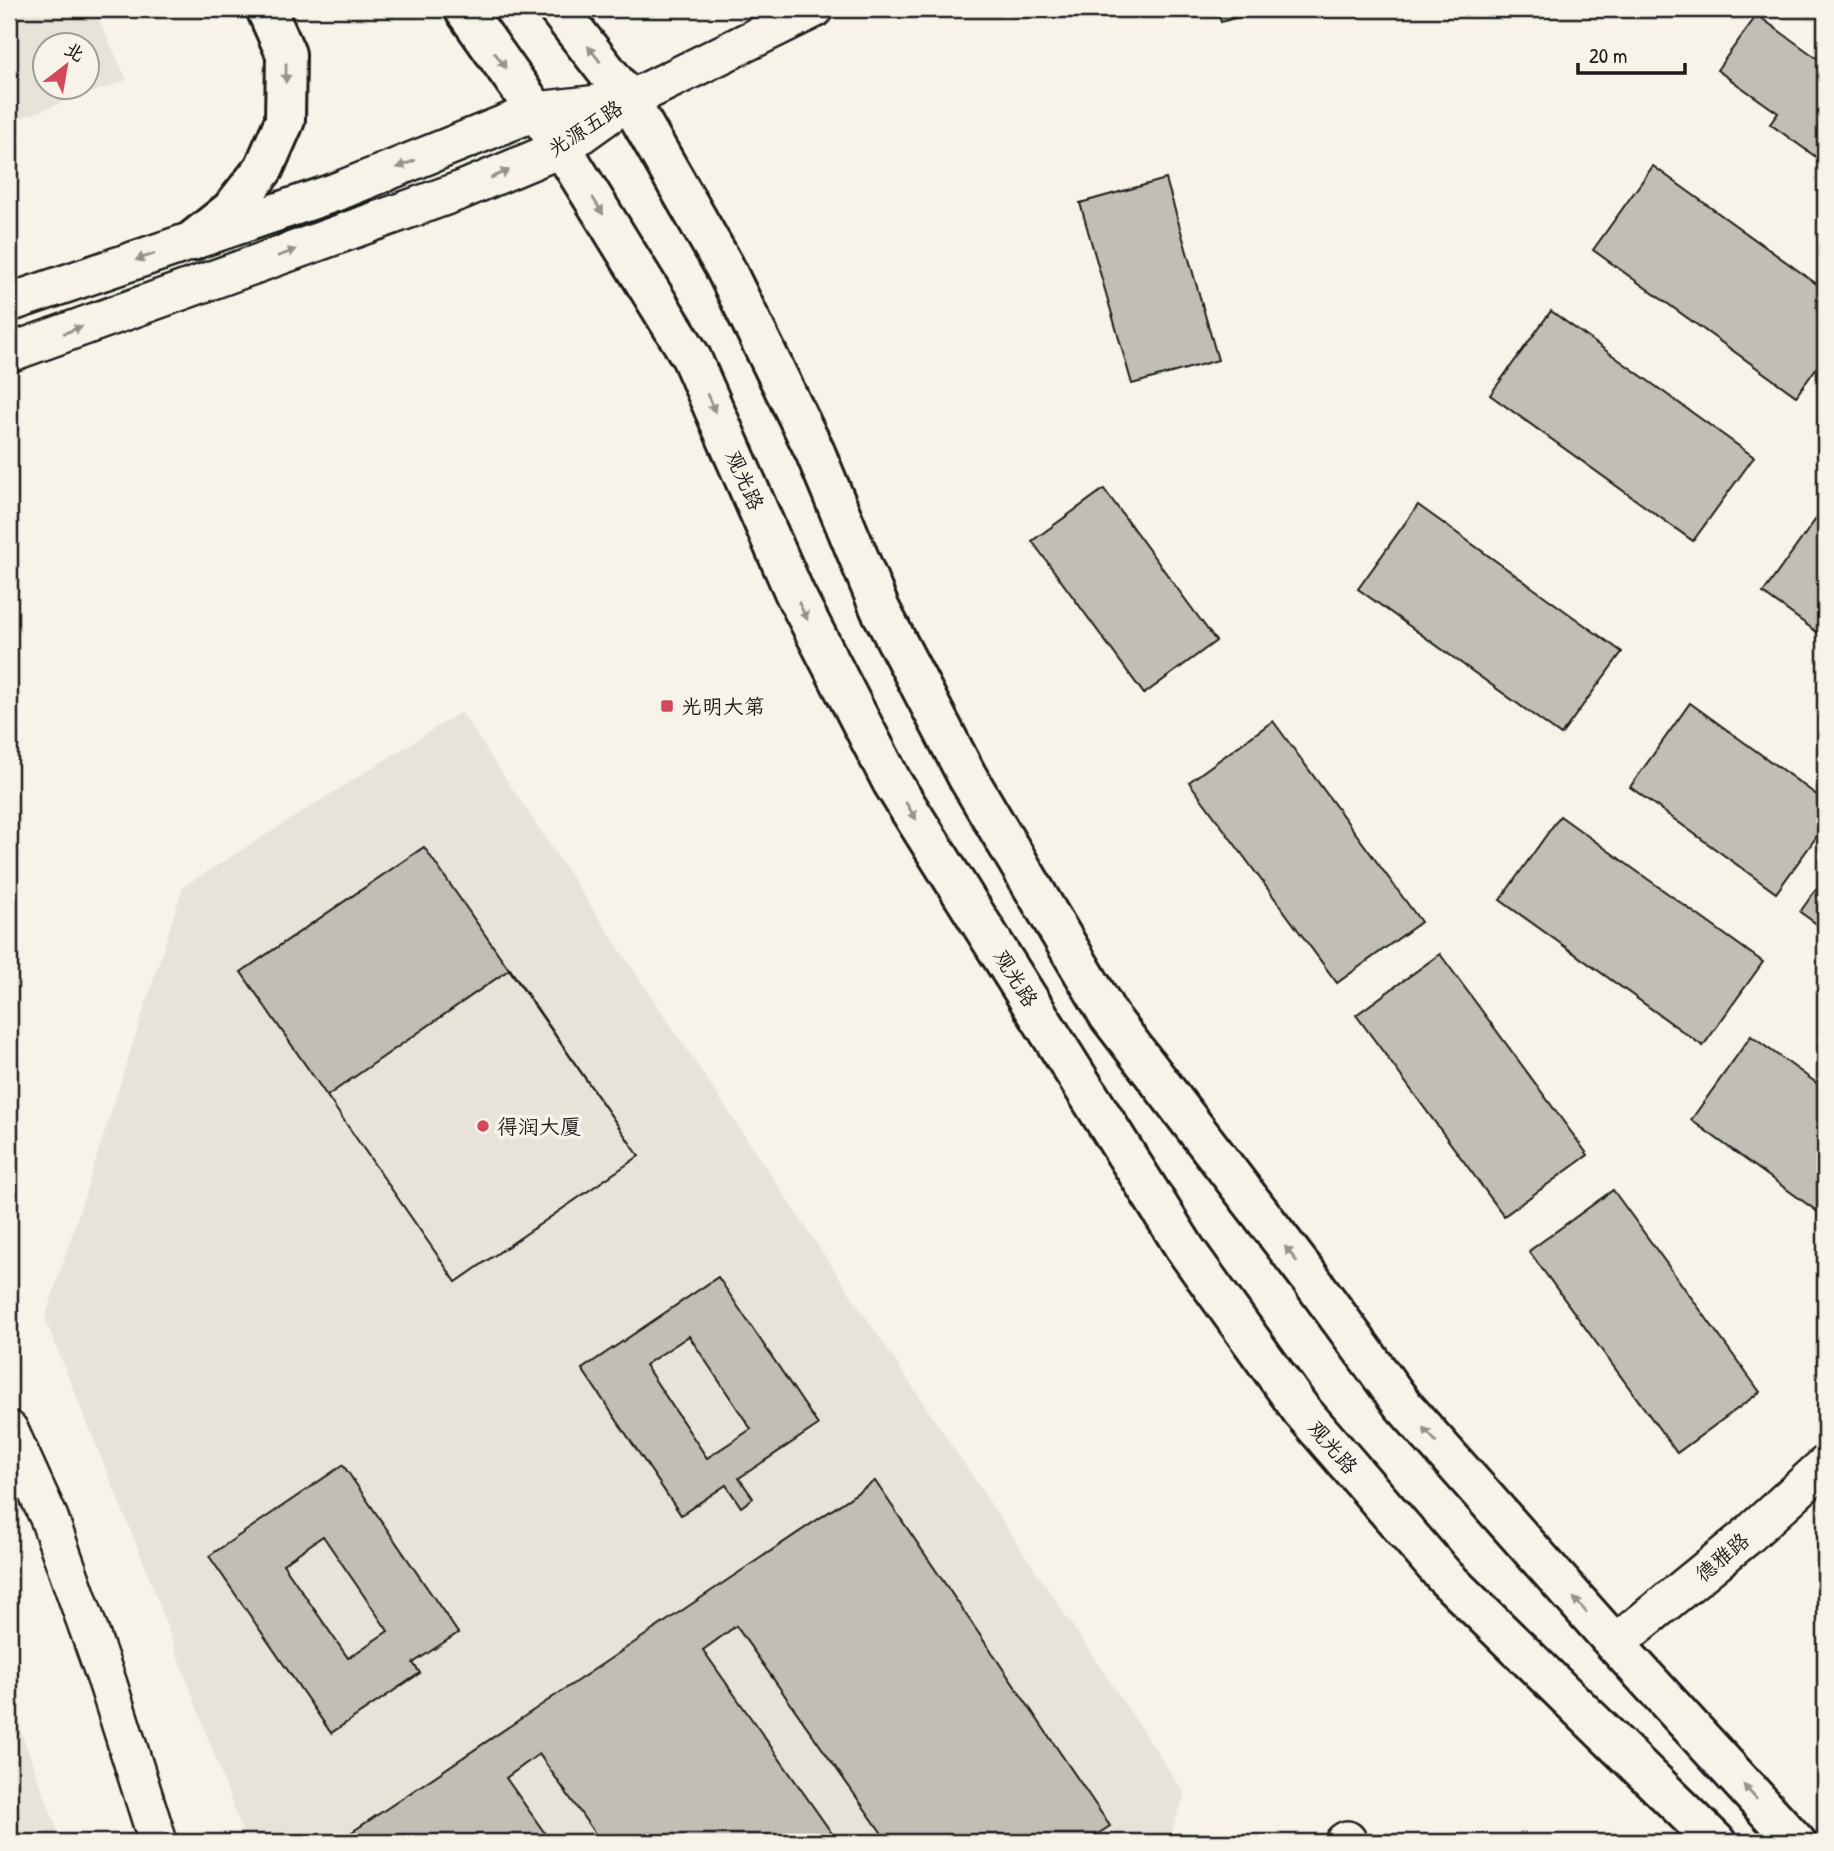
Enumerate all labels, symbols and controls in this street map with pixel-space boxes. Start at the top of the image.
north arrow [32,32,102,102]
scale bar [1578,32,1685,76]
text: 北 [60,35,90,67]
text: 20 m [1589,41,1627,70]
one-way arrow [586,46,601,64]
one-way arrow [493,51,507,69]
one-way arrow [280,62,292,84]
street label: 光源五路 [542,93,628,163]
one-way arrow [395,158,416,169]
one-way arrow [490,168,511,179]
one-way arrow [591,197,604,216]
one-way arrow [277,247,298,258]
one-way arrow [135,252,156,263]
one-way arrow [63,324,84,335]
one-way arrow [705,393,717,413]
street label: 观光路 [719,445,771,515]
one-way arrow [798,601,809,621]
place label: 光明大第 [681,692,765,721]
marker: 光明大第 [659,698,675,714]
one-way arrow [904,802,917,821]
street label: 观光路 [987,944,1045,1012]
place label: 得润大厦 [497,1112,581,1141]
marker: 得润大厦 [475,1118,491,1134]
one-way arrow [1284,1246,1299,1264]
street label: 观光路 [1301,1414,1365,1480]
one-way arrow [1422,1427,1438,1444]
street label: 德雅路 [1689,1526,1755,1588]
one-way arrow [1573,1597,1588,1614]
one-way arrow [1742,1784,1758,1801]

